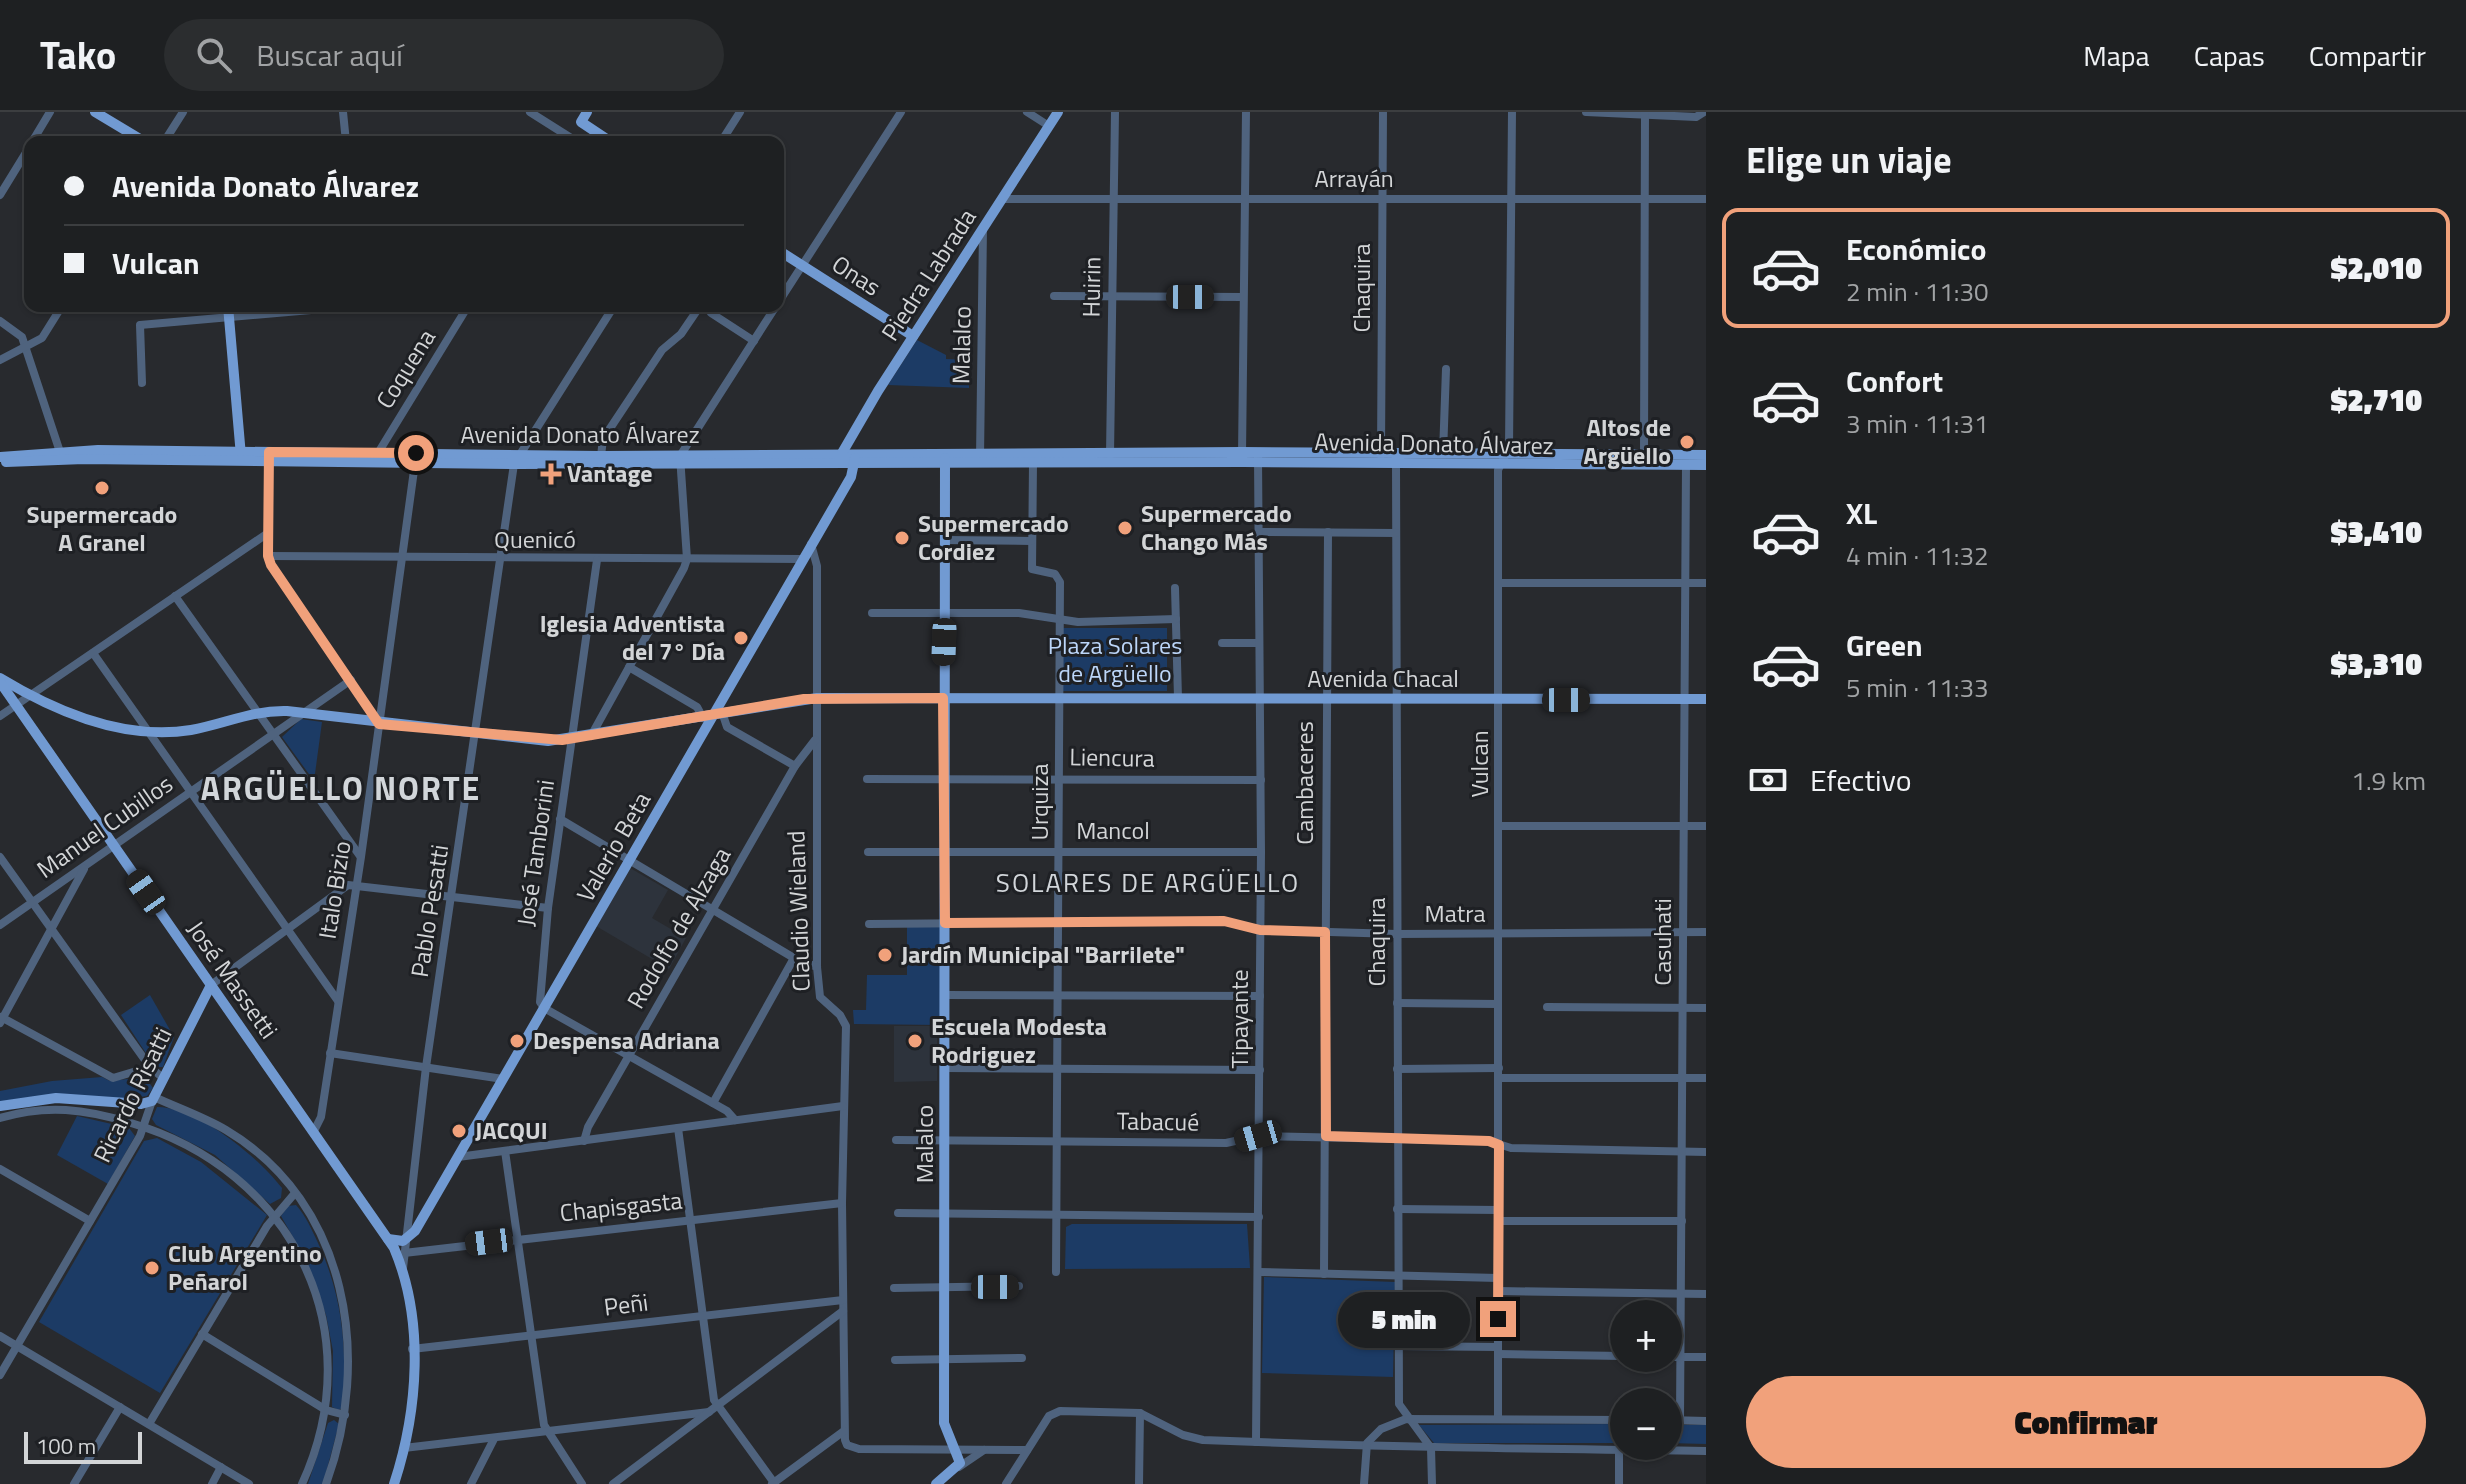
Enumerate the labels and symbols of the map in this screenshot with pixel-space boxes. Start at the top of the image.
street label: Arrayán [1314,160,1394,196]
street label: Piedra Labrada [872,201,984,348]
street label: Chaquira [1343,244,1379,332]
street label: Onas [825,246,888,304]
street label: Huirin [1072,256,1110,318]
car [1166,285,1214,309]
street label: Malalco [942,306,980,384]
street label: Coquena [367,322,444,415]
place label: Altos de Argüello [1584,409,1671,473]
street label: Avenida Donato Álvarez [460,416,700,452]
street label: Avenida Donato Álvarez [1314,423,1554,463]
marker: Altos de Argüello [1678,433,1696,451]
route start [398,435,434,471]
place label: Vantage [567,455,653,491]
marker: Vantage [542,465,560,483]
marker: Supermercado A Granel [93,479,111,497]
place label: Supermercado Chango Más [1141,495,1292,559]
place label: Supermercado A Granel [27,496,177,560]
place label: Supermercado Cordiez [918,505,1069,569]
marker: Supermercado Chango Más [1116,519,1134,537]
street label: Quenicó [494,521,576,557]
marker: Supermercado Cordiez [893,529,911,547]
place label: Iglesia Adventista del 7° Día [540,605,725,669]
car [931,618,957,666]
park label: Plaza Solares de Argüello [1048,627,1182,691]
marker: Iglesia Adventista del 7° Día [732,629,750,647]
street label: Avenida Chacal [1307,660,1459,696]
car [1542,688,1590,712]
street label: Cambaceres [1286,721,1322,845]
street label: Vulcan [1461,730,1497,798]
street label: Liencura [1069,738,1155,776]
street label: Urquiza [1021,763,1057,841]
district label: ARGÜELLO NORTE [201,764,481,812]
street label: Manuel Cubillos [29,766,180,887]
street label: José Tamborini [507,777,563,928]
street label: Valerio Beta [567,785,659,908]
street label: Mancol [1076,812,1150,848]
street label: Claudio Wieland [777,830,819,992]
street label: Italo Bizio [309,838,360,941]
street label: Rodolfo de Alzaga [617,840,739,1015]
street label: Pablo Pesatti [401,842,457,980]
district label: SOLARES DE ARGÜELLO [996,863,1300,902]
car [122,865,170,919]
street label: Matra [1425,895,1485,931]
street label: Chaquira [1358,898,1394,986]
street label: Casuhati [1644,898,1680,986]
street label: José Massetti [179,913,287,1046]
place label: Jardín Municipal "Barrilete" [901,936,1185,972]
marker: Jardín Municipal "Barrilete" [876,946,894,964]
street label: Tipayante [1221,969,1257,1069]
place label: Escuela Modesta Rodriguez [931,1008,1107,1072]
street label: Ricardo Risatti [84,1021,180,1168]
place label: Despensa Adriana [533,1022,720,1058]
marker: Despensa Adriana [508,1032,526,1050]
marker: Escuela Modesta Rodriguez [906,1032,924,1050]
street label: Tabacué [1116,1102,1200,1140]
street label: Malalco [906,1105,942,1183]
place label: JACQUI [475,1112,548,1148]
car [1232,1118,1284,1154]
marker: JACQUI [450,1122,468,1140]
street label: Chapisgasta [558,1182,684,1230]
car [464,1227,514,1257]
place label: Club Argentino Peñarol [168,1235,322,1299]
marker: Club Argentino Peñarol [143,1259,161,1277]
car [971,1275,1019,1299]
street label: Peñi [602,1283,650,1325]
callout: 5 min [1338,1291,1470,1347]
route end [1480,1301,1516,1337]
scale bar [24,1428,142,1464]

